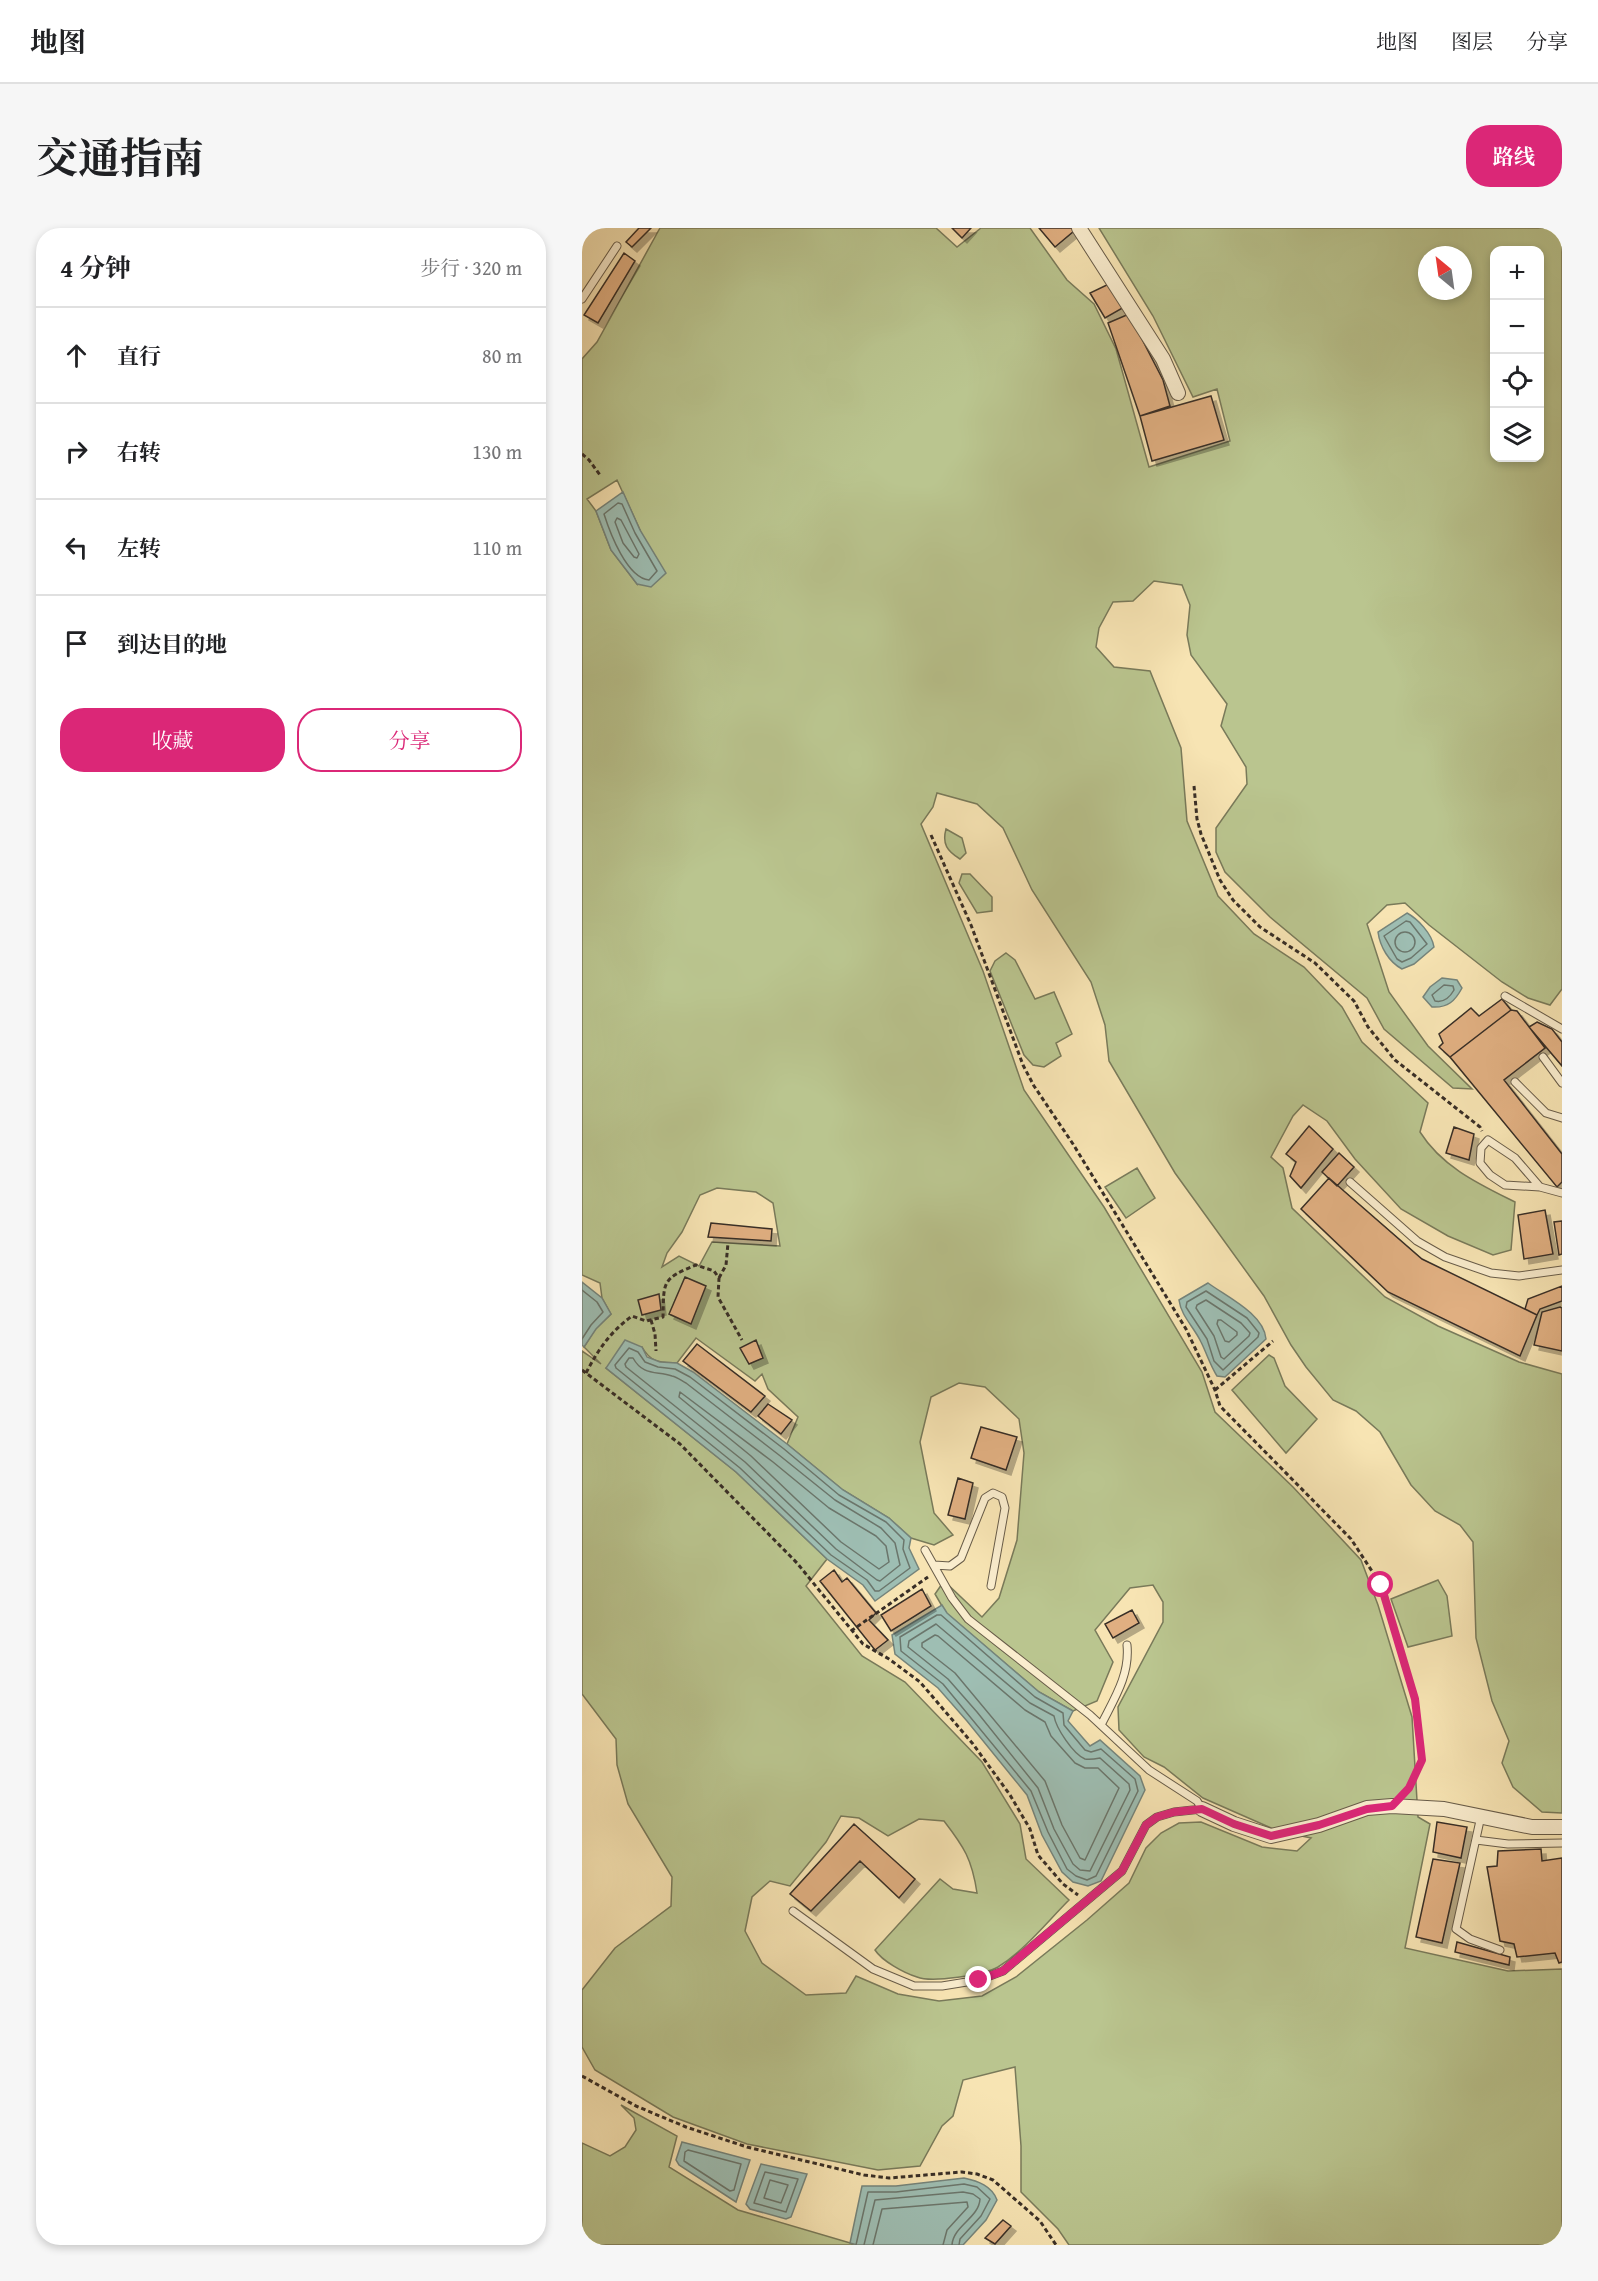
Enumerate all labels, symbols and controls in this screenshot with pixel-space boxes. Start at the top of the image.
text: 地图 [30,21,86,62]
text: 地图 [1376,26,1418,57]
text: 图层 [1451,26,1493,57]
text: 分享 [1526,26,1568,57]
button: 路线 [1466,125,1562,187]
text: 交通指南 [36,127,204,188]
north arrow [1418,246,1472,300]
map controls [1490,246,1544,462]
button: + [1490,246,1544,300]
text: 4 分钟 [60,248,131,287]
text: 步行 · 320 m [420,253,522,282]
button: − [1490,300,1544,354]
icon: ahead [60,339,93,372]
text: 直行 [117,340,161,372]
text: 80 m [482,341,522,370]
button: locate [1490,354,1544,408]
button: layers [1490,408,1544,462]
icon: right [60,435,93,468]
text: 右转 [117,436,161,468]
text: 130 m [472,437,522,466]
icon: left [60,531,93,564]
text: 左转 [117,532,161,564]
text: 110 m [472,533,522,562]
icon: arrive [60,627,93,660]
text: 到达目的地 [117,628,227,660]
button: 收藏 [60,708,285,772]
button: 分享 [297,708,522,772]
route start [1367,1571,1393,1597]
route end [965,1966,991,1992]

